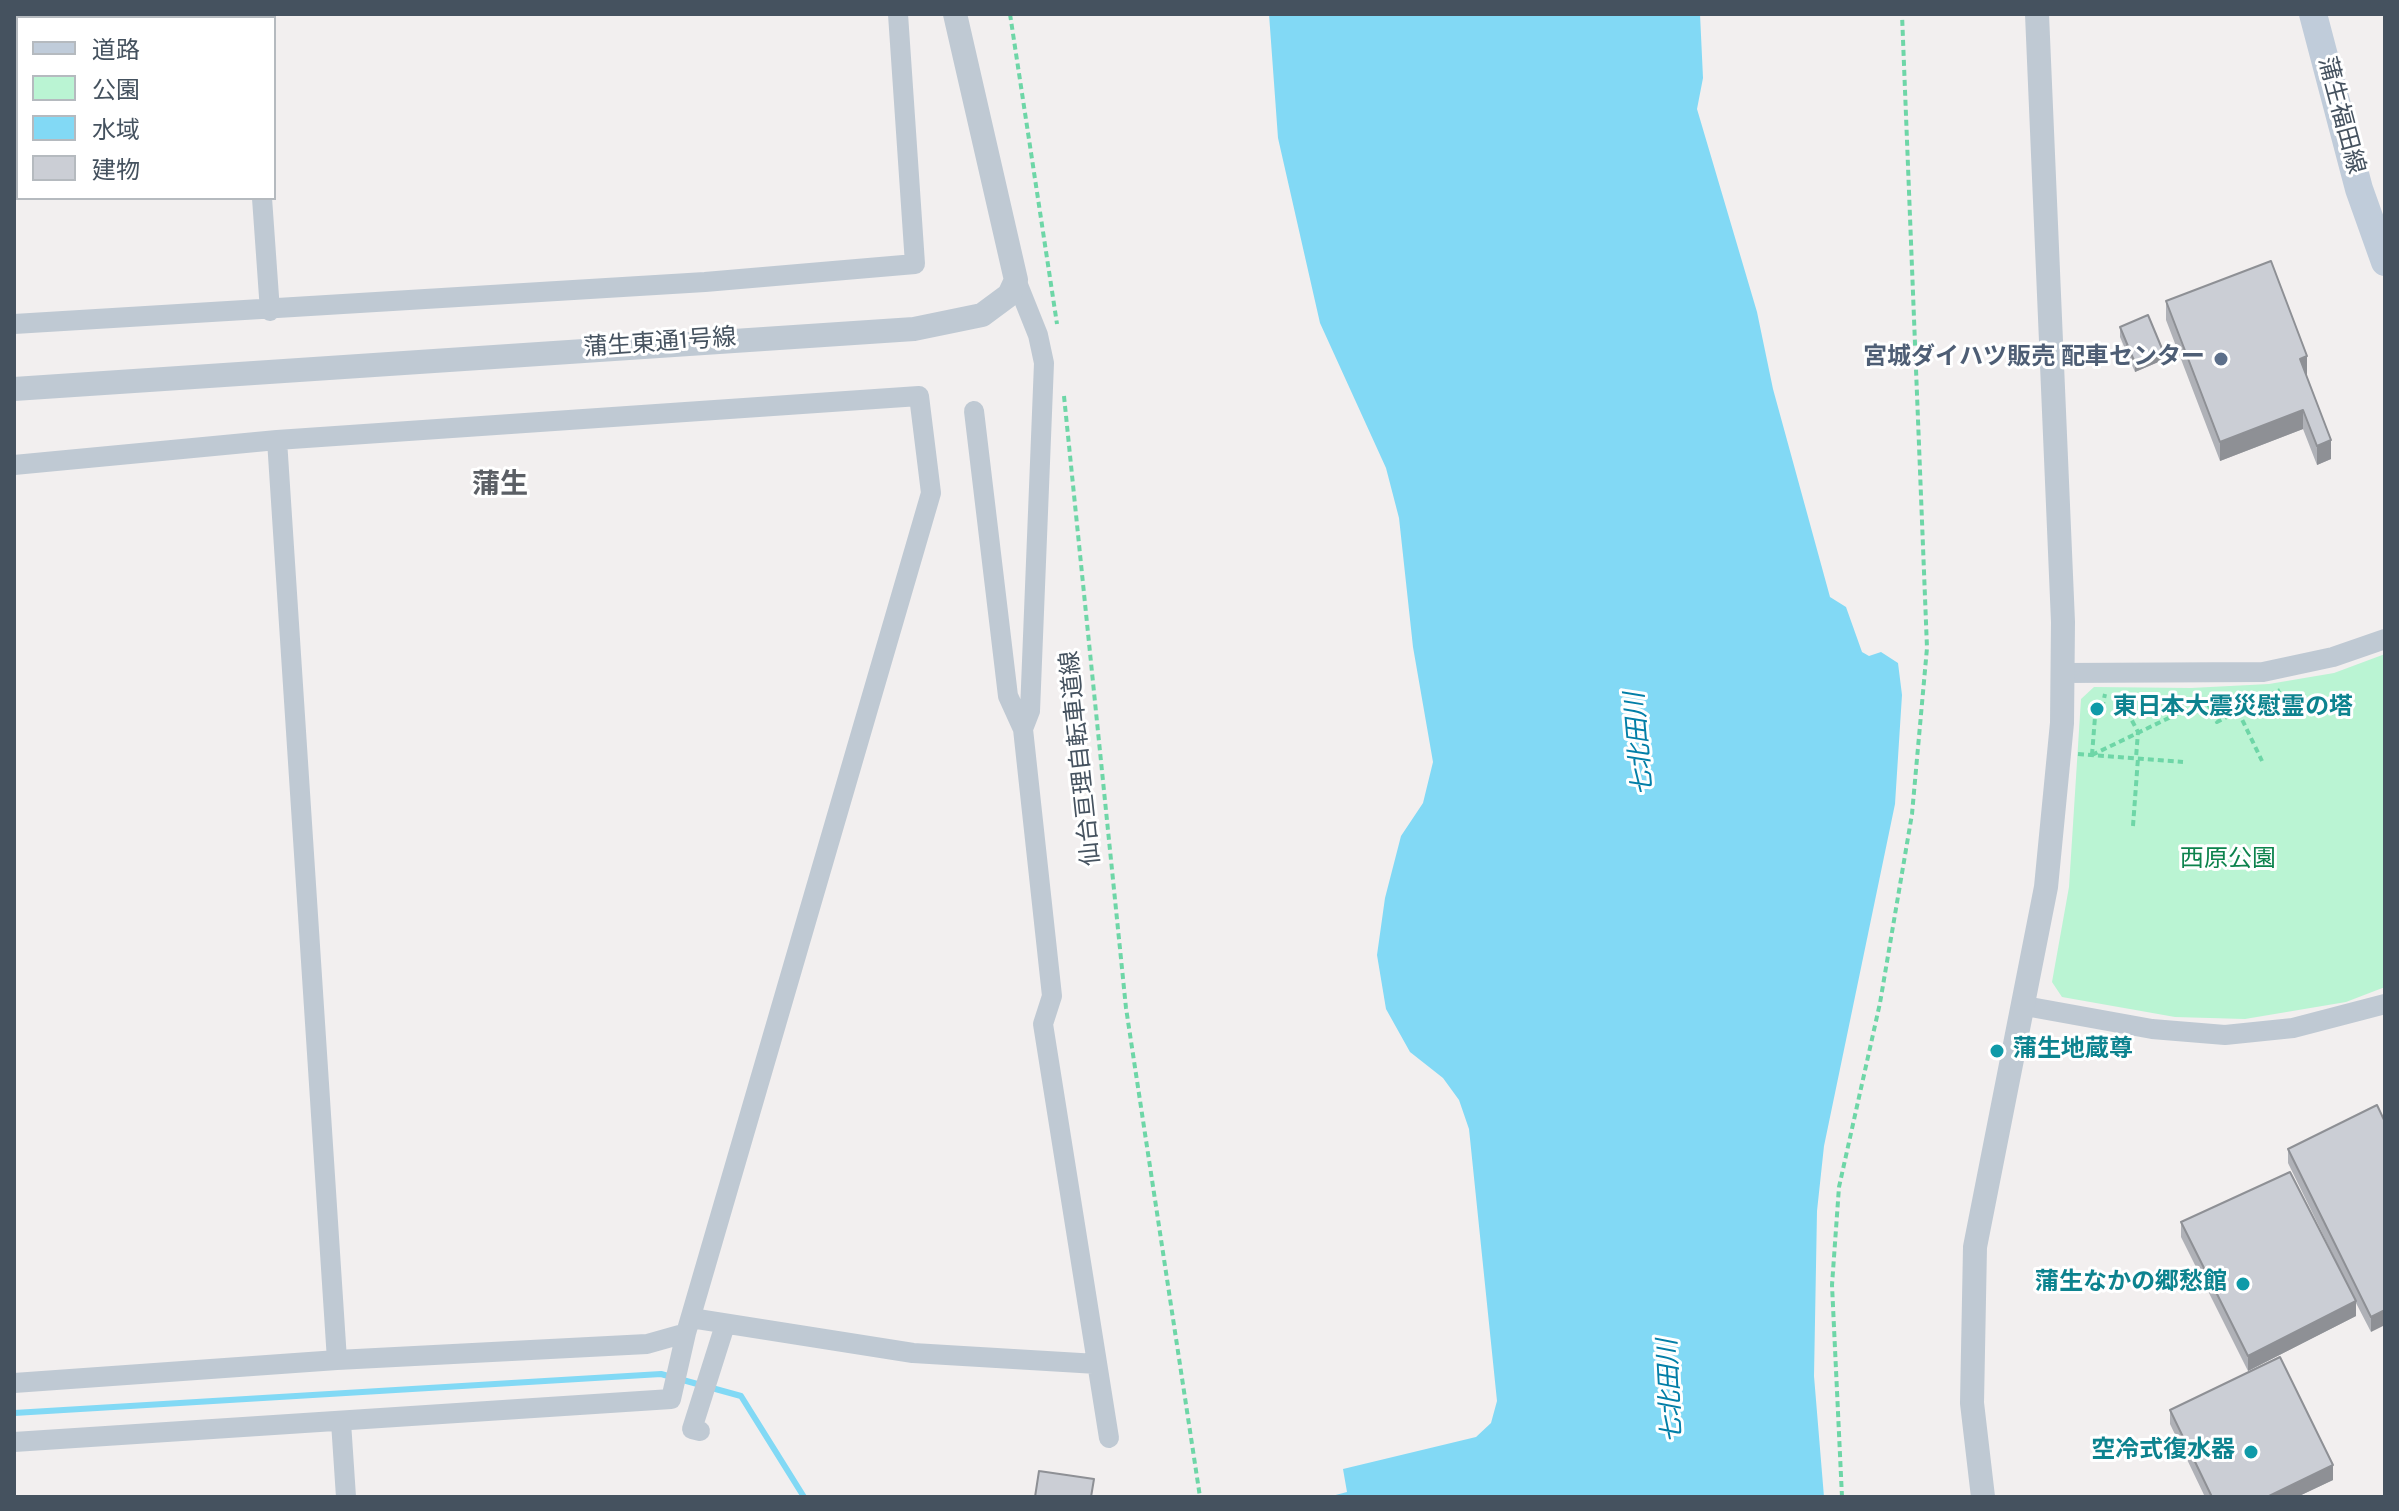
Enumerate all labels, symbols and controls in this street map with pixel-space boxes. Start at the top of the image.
legend [16,16,276,200]
text: 道路 [92,37,140,67]
street label: 蒲生福田線 [2310,54,2368,178]
text: 公園 [92,77,140,107]
text: 水域 [92,117,140,147]
text: 建物 [92,157,140,187]
street label: 蒲生東通1号線 [583,325,737,365]
place label: 宮城ダイハツ販売 配車センター [1863,345,2205,373]
marker: 宮城ダイハツ販売 配車センター [2212,350,2230,368]
district label: 蒲生 [472,470,528,504]
street label: 仙台亘理自転車道線 [1057,649,1109,867]
water label: 七北田川 [1622,691,1662,797]
place label: 東日本大震災慰霊の塔 [2113,695,2353,723]
marker: 東日本大震災慰霊の塔 [2088,700,2106,718]
park label: 西原公園 [2180,847,2276,875]
place label: 蒲生地蔵尊 [2013,1037,2133,1065]
marker: 蒲生地蔵尊 [1988,1042,2006,1060]
place label: 蒲生なかの郷愁館 [2035,1270,2227,1298]
marker: 蒲生なかの郷愁館 [2234,1275,2252,1293]
water label: 七北田川 [1655,1338,1691,1444]
place label: 空冷式復水器 [2091,1438,2235,1466]
marker: 空冷式復水器 [2242,1443,2260,1461]

